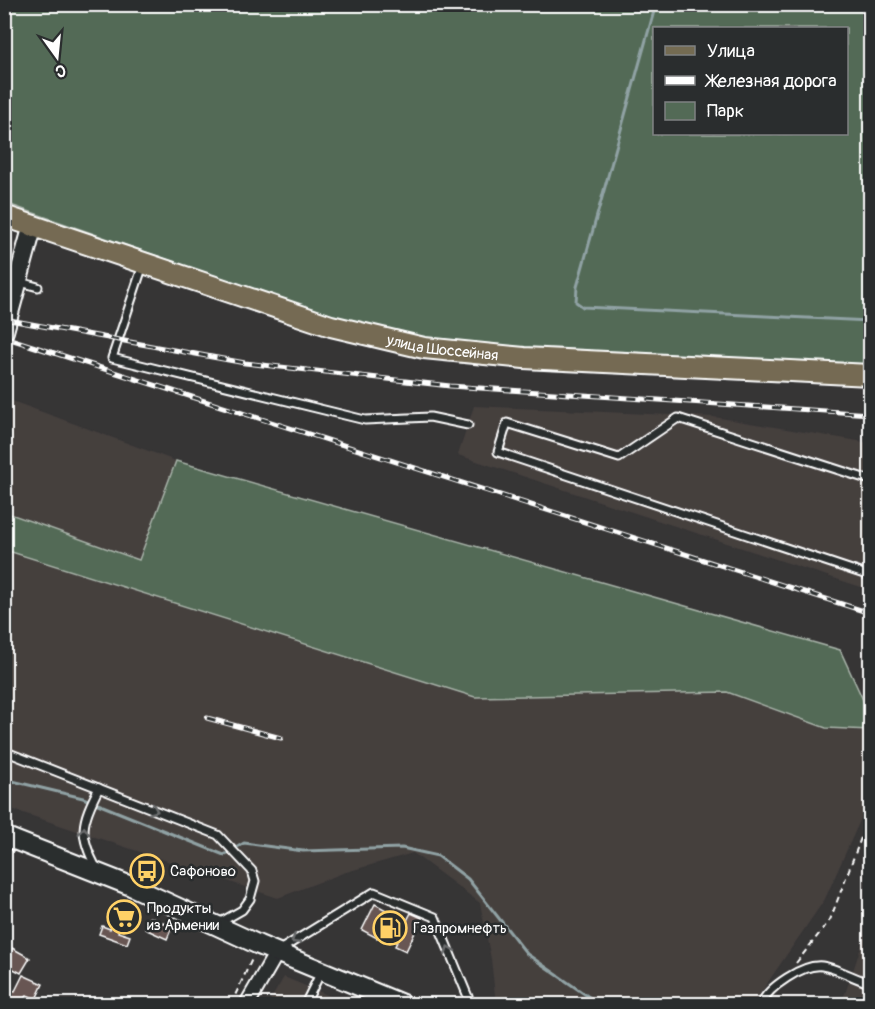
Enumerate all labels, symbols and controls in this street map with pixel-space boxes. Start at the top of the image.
north arrow [27,27,87,87]
legend [653,27,848,135]
text: Улица [707,40,755,63]
text: С [53,60,68,81]
text: Железная дорога [704,70,837,93]
text: Парк [707,100,744,123]
street label: улица Шоссейная [384,330,499,365]
one-way arrow [148,803,159,815]
one-way arrow [78,826,91,835]
bus stop icon: Сафоново [129,853,165,889]
place label: Сафоново [170,862,236,881]
supermarket icon: Продукты из Армении [106,899,142,935]
place label: Продукты из Армении [147,899,219,935]
fuel station icon: Газпромнефть [372,910,408,946]
place label: Газпромнефть [413,919,507,938]
one-way arrow [291,933,301,945]
one-way arrow [444,946,456,957]

